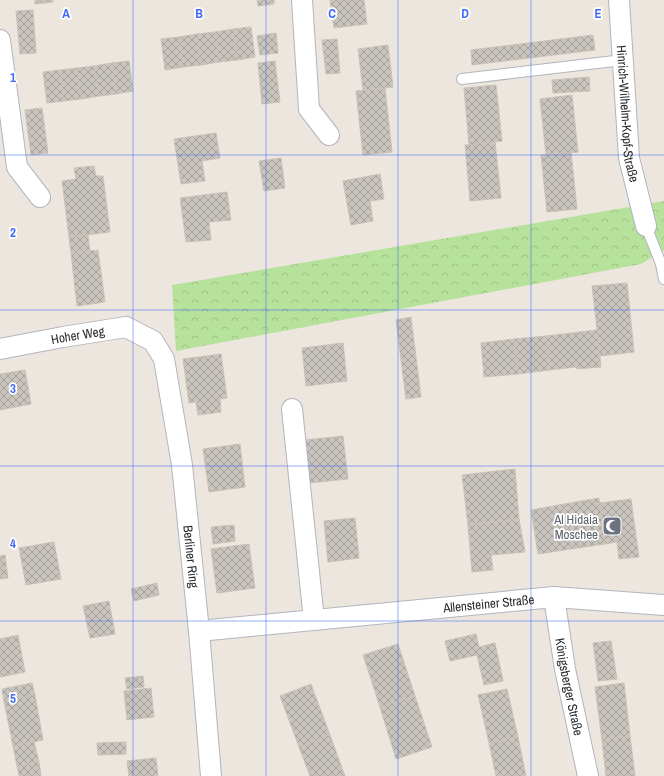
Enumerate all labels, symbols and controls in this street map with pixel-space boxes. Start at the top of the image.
text: A [62,5,70,22]
text: B [195,5,203,22]
text: C [328,5,336,22]
text: D [461,5,469,22]
text: E [594,5,602,22]
street label: Hinrich-Wilhelm-Kopf-Straße [613,45,643,184]
text: 1 [10,69,16,86]
text: 2 [10,224,16,241]
street label: Hoher Weg [50,323,106,348]
text: 3 [10,380,16,397]
place label: Al Hidaia Moschee [553,511,598,543]
mosque icon: Al Hidaia Moschee [601,515,623,537]
street label: Berliner Ring [179,524,203,589]
text: 4 [10,535,16,552]
street label: Allensteiner Straße [441,591,535,617]
street label: Königsberger Straße [551,637,587,737]
text: 5 [10,690,16,707]

